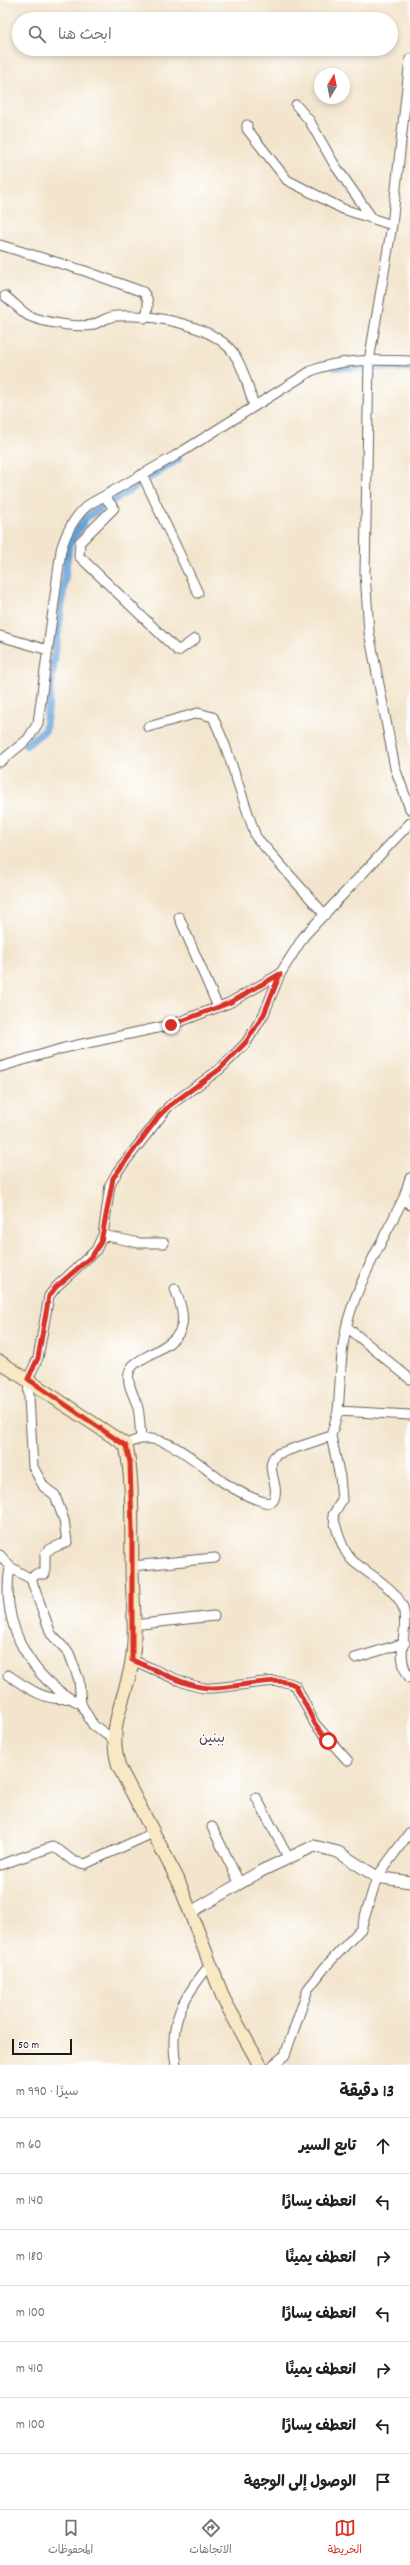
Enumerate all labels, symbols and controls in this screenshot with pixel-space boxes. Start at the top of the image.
search box [12,12,398,56]
icon: search [26,23,48,45]
text: ابحث هنا [58,25,112,47]
north arrow [314,68,350,104]
route end [162,1016,180,1034]
district label: ببنين [199,1729,225,1749]
route start [319,1732,337,1750]
scale bar [12,2037,72,2056]
text: 50 m [18,2038,39,2054]
text: 13 دقيقة [340,2081,394,2105]
text: سيرًا · 990 m [16,2083,78,2102]
icon: ahead [372,2135,394,2157]
text: 60 m [16,2136,41,2155]
text: تابع السير [299,2136,356,2158]
icon: left [372,2191,394,2213]
text: 140 m [16,2192,43,2211]
text: انعطف يسارًا [282,2192,356,2214]
icon: right [372,2247,394,2269]
text: 180 m [16,2248,43,2267]
text: انعطف يمينًا [286,2248,356,2270]
icon: left [372,2303,394,2325]
text: 100 m [16,2304,45,2323]
text: انعطف يسارًا [282,2304,356,2326]
icon: right [372,2359,394,2381]
text: 410 m [16,2360,43,2379]
text: انعطف يمينًا [286,2360,356,2382]
icon: left [372,2415,394,2437]
text: 100 m [16,2416,45,2435]
text: انعطف يسارًا [282,2416,356,2438]
icon: arrive [372,2471,394,2493]
text: الوصول إلى الوجهة [244,2472,356,2494]
tab: المحفوظات [48,2517,93,2559]
tab: الاتجاهات [189,2517,232,2559]
tab: الخريطة [328,2517,362,2559]

